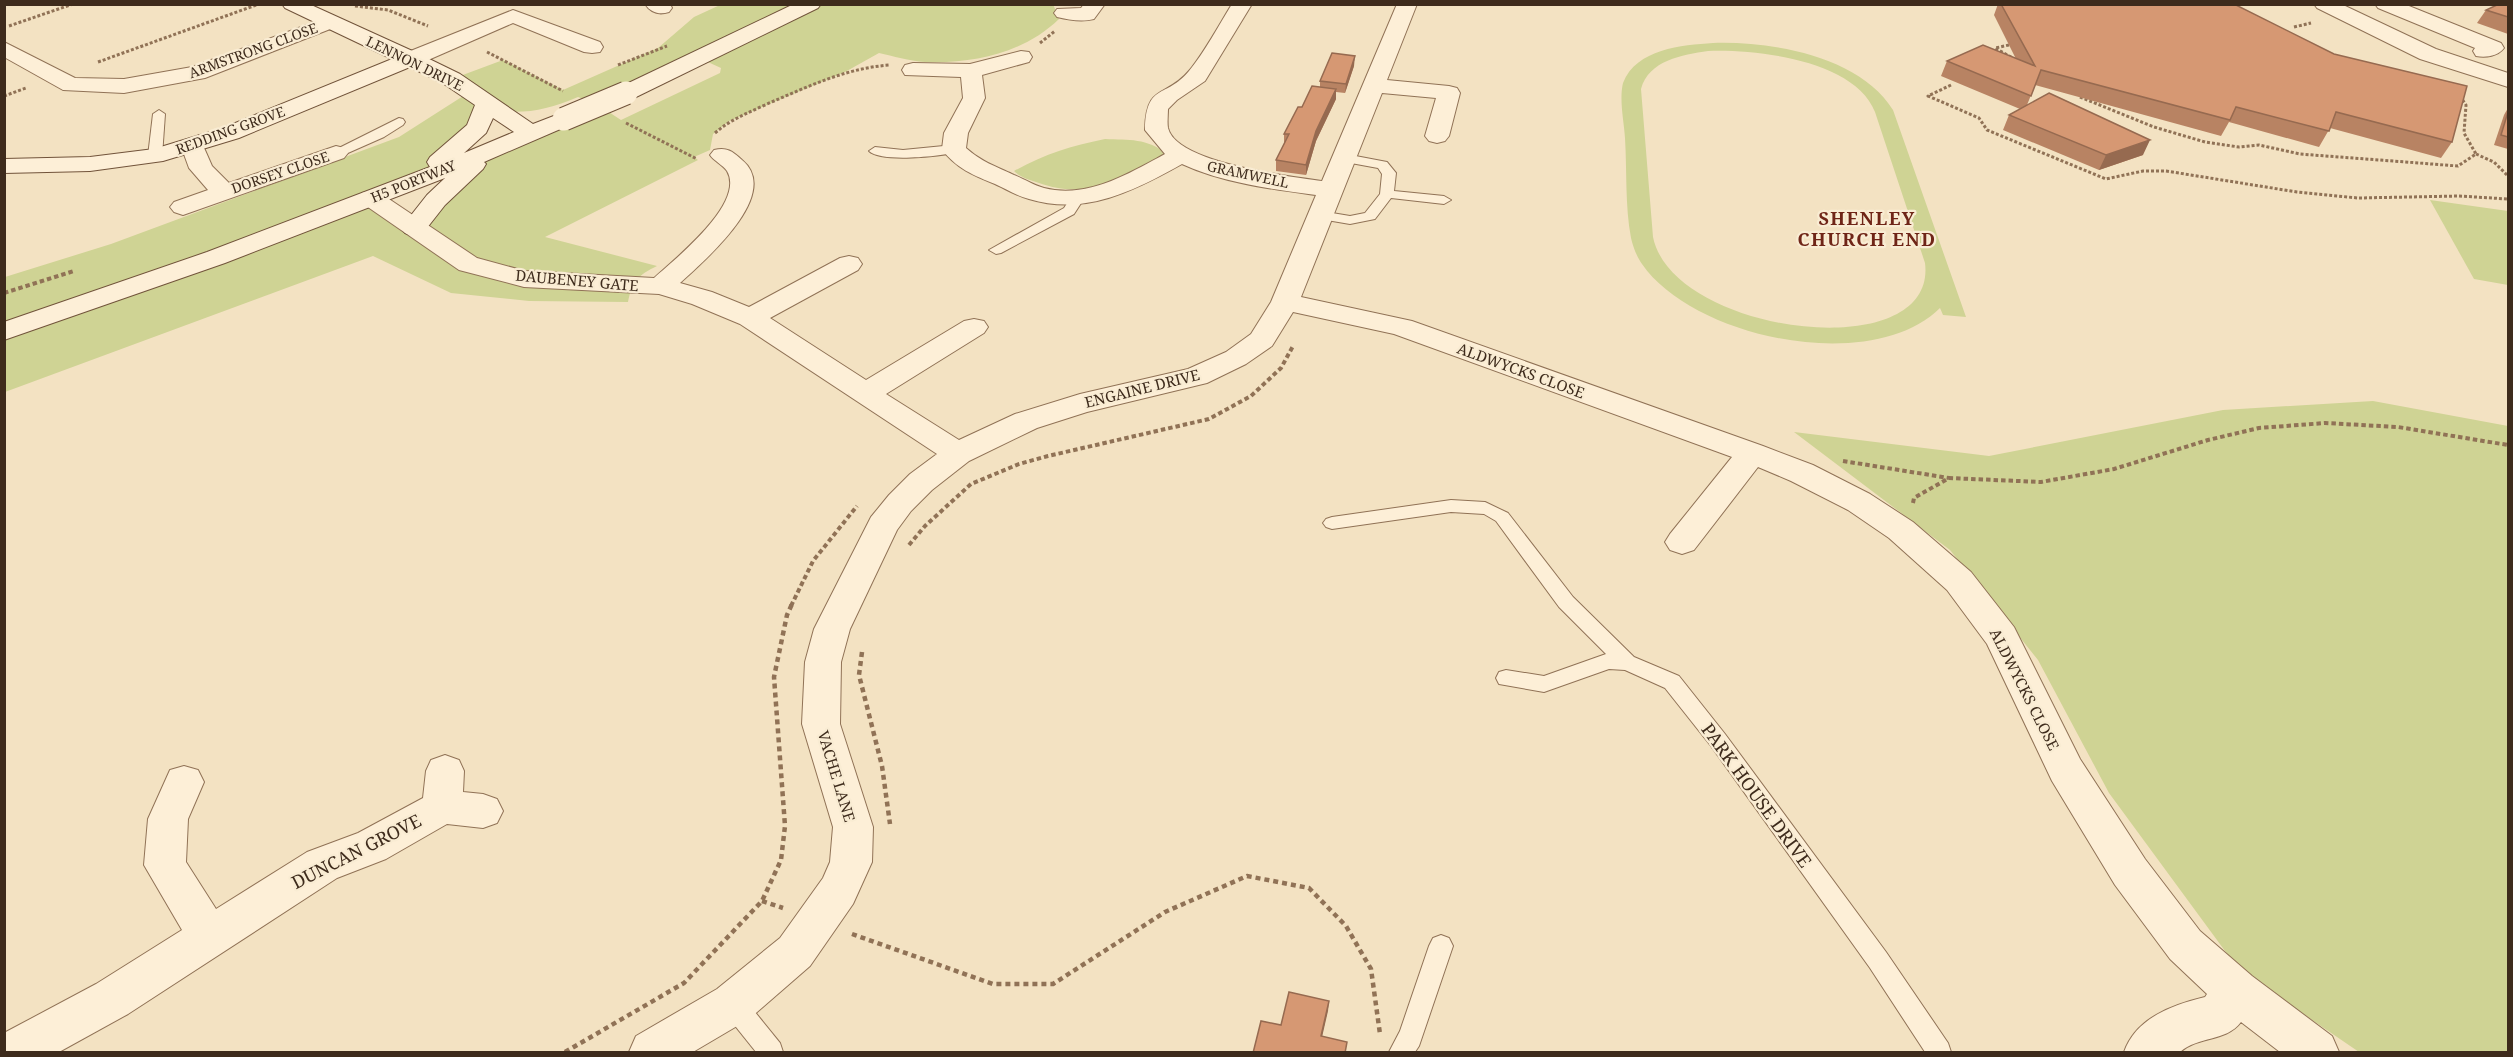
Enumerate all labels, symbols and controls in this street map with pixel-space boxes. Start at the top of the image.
street label: ARMSTRONG CLOSE [186,18,320,82]
street label: LENNON DRIVE [363,31,467,95]
street label: REDDING GROVE [173,101,287,159]
street label: DORSEY CLOSE [229,146,332,198]
street label: H5 PORTWAY [368,155,459,207]
street label: GRAMWELL [1205,156,1291,192]
district label: SHENLEY CHURCH END [1798,206,1936,251]
street label: DAUBENEY GATE [515,265,639,295]
street label: ALDWYCKS CLOSE [1455,338,1587,402]
street label: ENGAINE DRIVE [1082,364,1202,412]
street label: ALDWYCKS CLOSE [1986,625,2064,753]
street label: PARK HOUSE DRIVE [1696,718,1818,872]
street label: VACHE LANE [814,728,860,824]
street label: DUNCAN GROVE [287,808,425,894]

